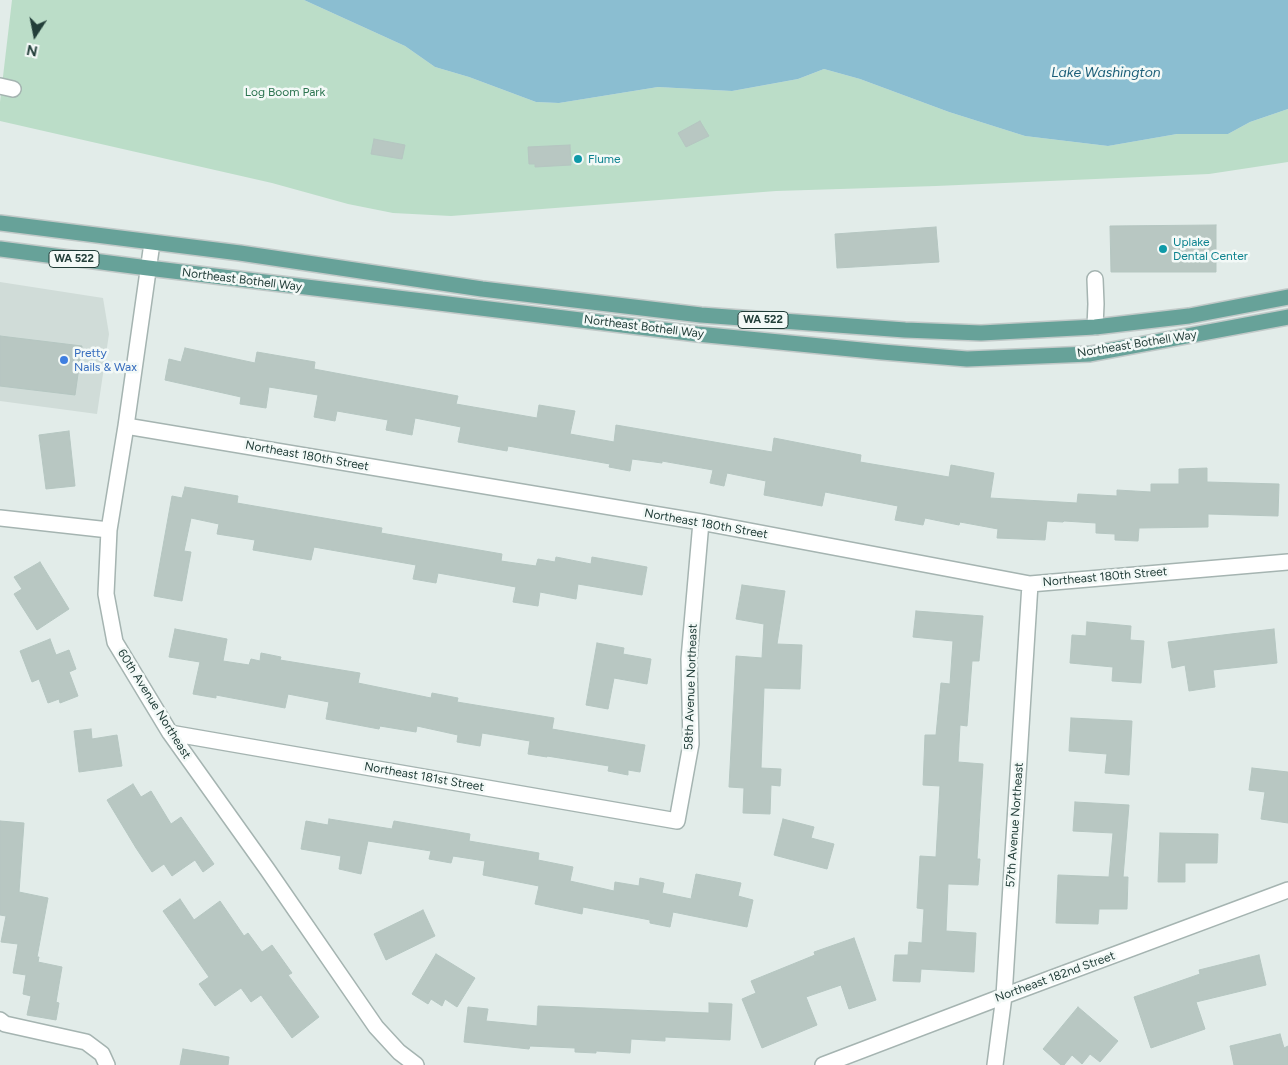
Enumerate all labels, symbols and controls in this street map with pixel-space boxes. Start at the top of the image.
north arrow [10,10,60,60]
text: N [25,41,39,60]
water label: Lake Washington [1051,65,1161,81]
park label: Log Boom Park [245,85,325,99]
place label: Flume [588,152,621,166]
marker: Flume [572,153,584,165]
place label: Uplake Dental Center [1173,235,1248,263]
marker: Uplake Dental Center [1157,243,1169,255]
road number: WA 522 [49,250,99,268]
street label: Northeast Bothell Way [181,265,303,295]
street label: Northeast Bothell Way [583,312,705,342]
road number: WA 522 [738,312,788,328]
street label: Northeast Bothell Way [1076,327,1198,361]
place label: Pretty Nails & Wax [74,346,137,374]
marker: Pretty Nails & Wax [58,354,70,366]
street label: Northeast 180th Street [244,438,370,474]
street label: Northeast 180th Street [643,506,769,542]
street label: Northeast 180th Street [1042,564,1168,590]
street label: 58th Avenue Northeast [682,624,700,750]
street label: 60th Avenue Northeast [114,647,194,761]
street label: Northeast 181st Street [363,759,485,795]
street label: 57th Avenue Northeast [1003,762,1027,888]
street label: Northeast 182nd Street [993,949,1117,1005]

